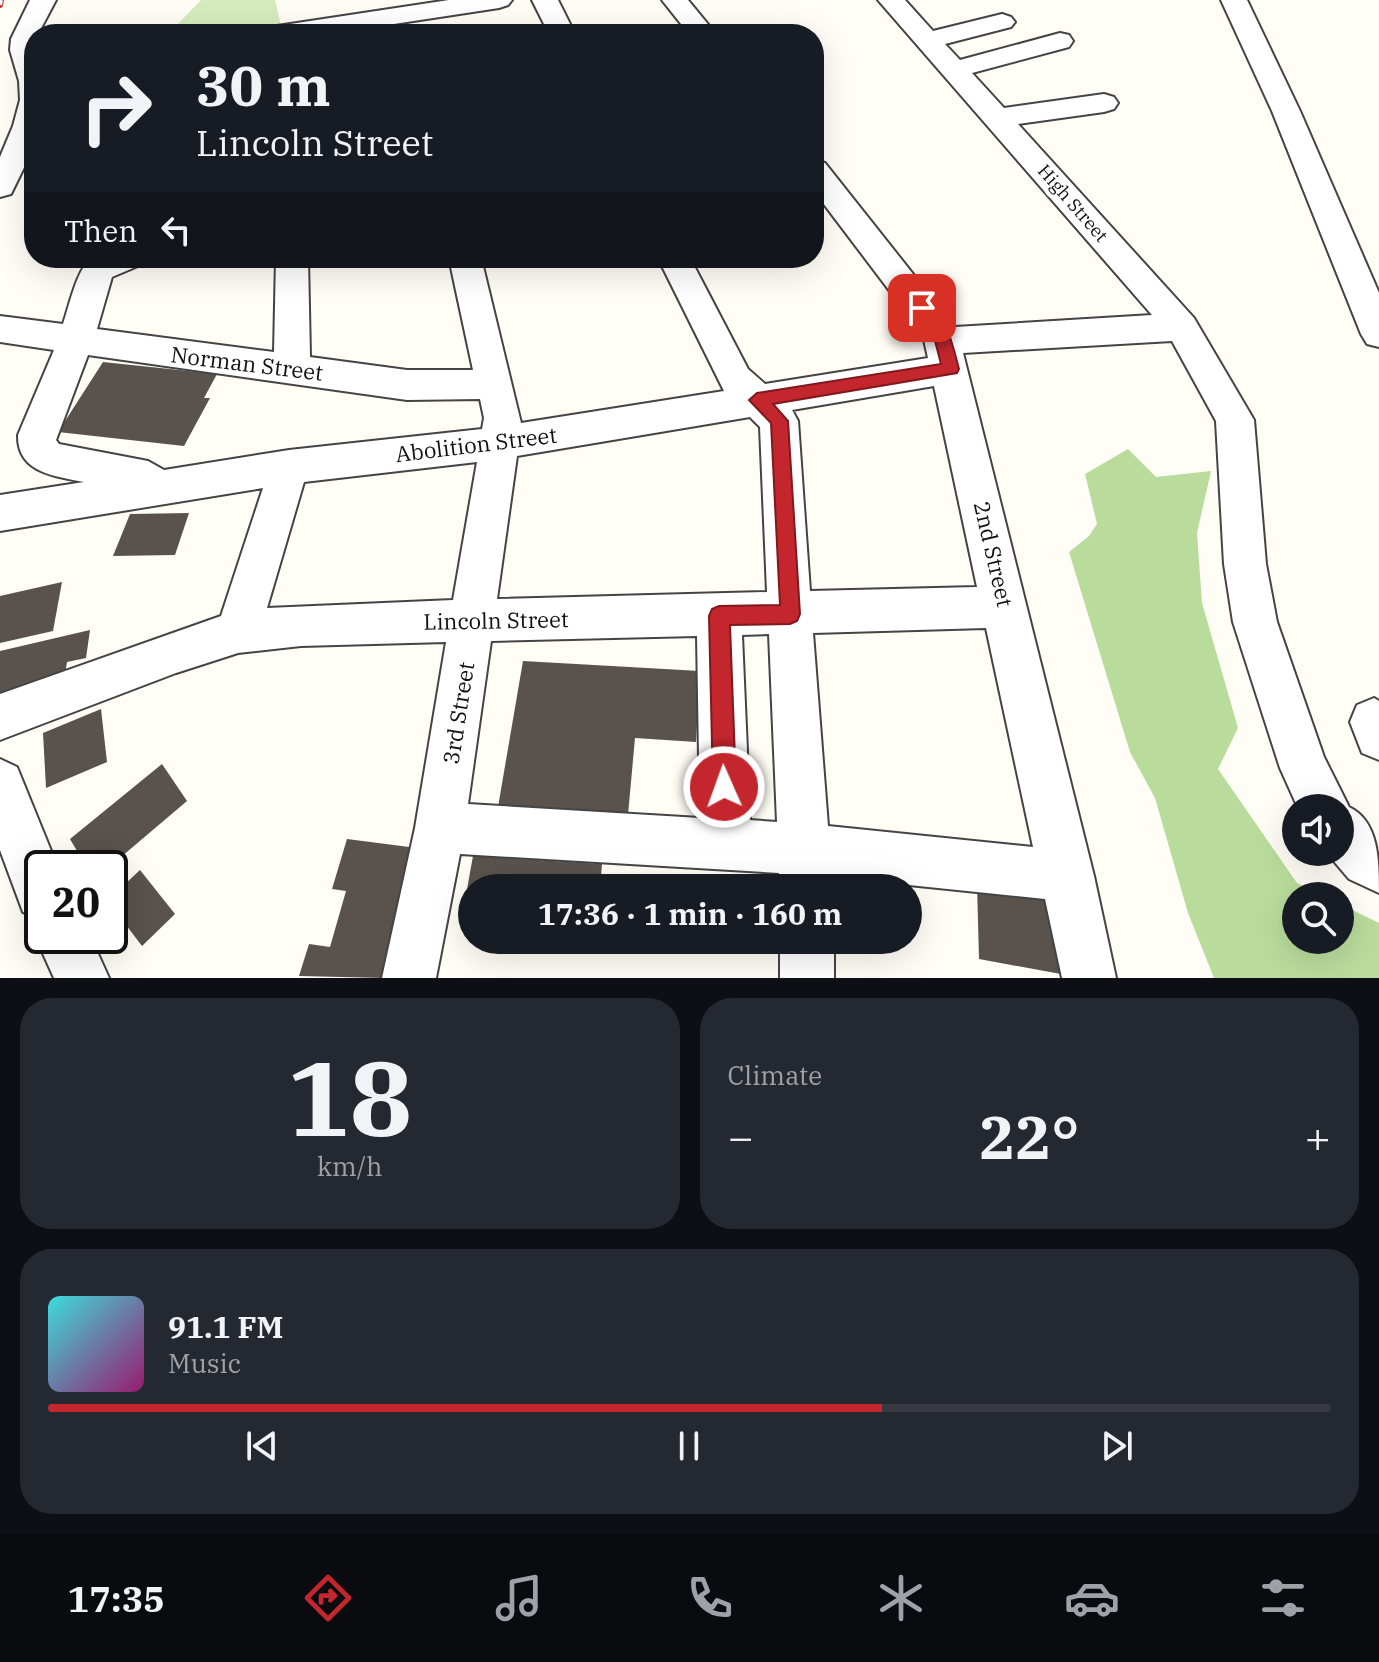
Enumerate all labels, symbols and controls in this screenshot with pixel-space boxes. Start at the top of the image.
text: 30 m [196,49,331,121]
icon: right [64,56,168,160]
text: Lincoln Street [196,119,434,166]
street label: High Street [1033,159,1113,247]
icon: left [154,208,198,252]
text: Then [64,211,138,250]
pin [888,274,956,342]
icon: arrive [900,286,944,330]
street label: Norman Street [169,339,325,387]
street label: Abolition Street [394,420,559,468]
street label: 2nd Street [968,498,1020,610]
street label: Lincoln Street [423,604,569,636]
street label: 3rd Street [436,660,480,766]
position arrow [682,745,766,829]
map controls [1282,794,1354,954]
button: sound [1282,794,1354,866]
speed limit sign: 20 [24,850,128,954]
button: search [1282,882,1354,954]
text: 17:36 · 1 min · 160 m [538,894,842,933]
text: 18 [287,1029,412,1165]
text: Climate [728,1058,822,1092]
text: 22° [979,1097,1079,1176]
text: − [728,1108,754,1165]
text: + [1305,1108,1331,1165]
text: km/h [317,1149,383,1183]
text: 91.1 FM [168,1307,283,1346]
text: Music [168,1346,241,1380]
icon: previous [240,1424,284,1468]
icon: pause [667,1424,711,1468]
icon: next [1095,1424,1139,1468]
icon: directions [300,1570,356,1626]
icon: music [491,1570,547,1626]
icon: phone [682,1570,738,1626]
icon: climate [873,1570,929,1626]
icon: car [1064,1570,1120,1626]
icon: filters [1255,1570,1311,1626]
text: 17:35 [68,1575,165,1622]

